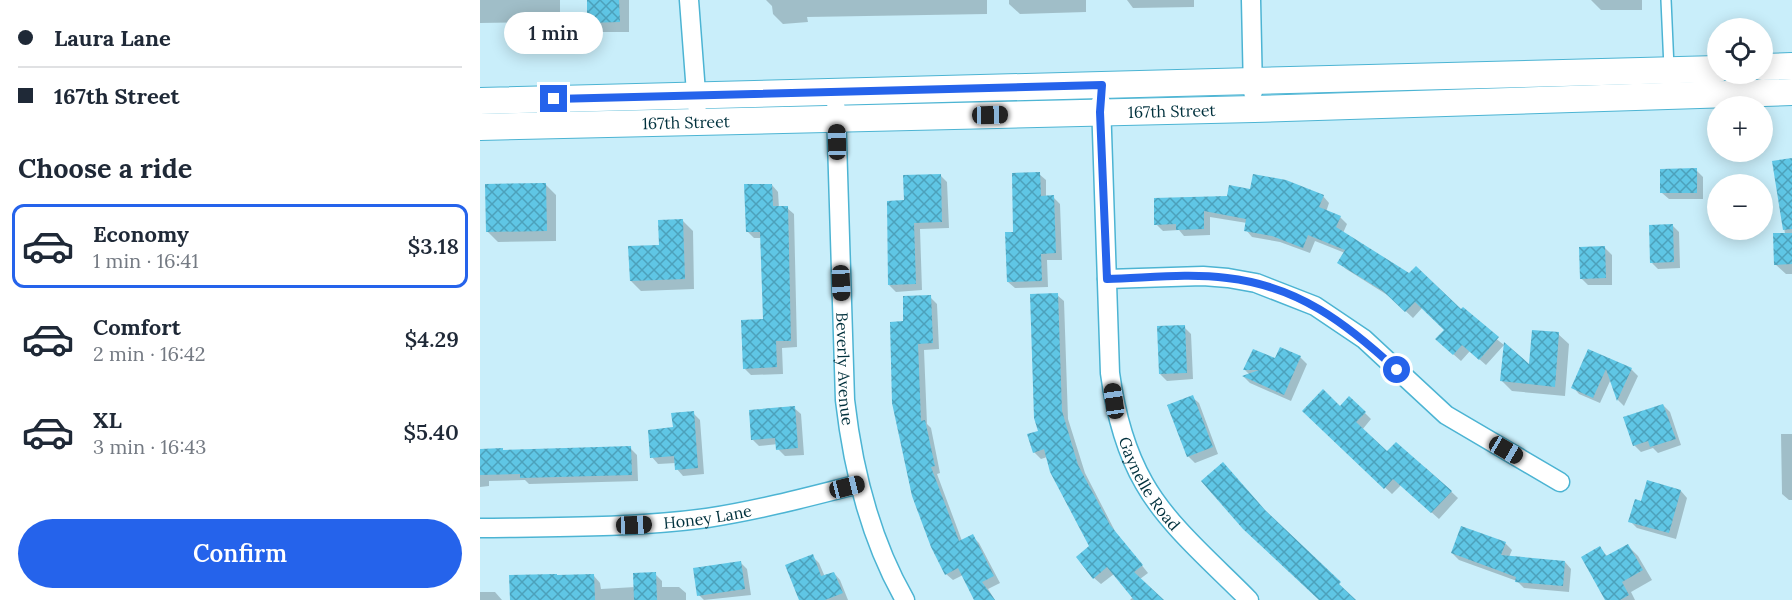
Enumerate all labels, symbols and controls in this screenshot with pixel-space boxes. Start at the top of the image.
callout: 1 min [505,12,604,54]
map controls [1707,18,1773,240]
button: locate [1707,18,1773,84]
text: 1 min [528,20,579,45]
text: Laura Lane [54,24,171,52]
text: 167th Street [54,82,180,110]
route end [540,85,567,112]
button: + [1707,96,1773,162]
street label: 167th Street [1128,100,1217,122]
car [972,106,1008,124]
street label: 167th Street [642,111,731,133]
car [828,124,846,160]
text: Choose a ride [18,151,192,185]
button: − [1707,174,1773,240]
icon: car [21,219,75,273]
text: Economy [93,220,189,248]
text: $3.18 [408,232,459,260]
text: 1 min · 16:41 [93,248,199,273]
car [831,265,851,301]
icon: car [21,312,75,366]
street label: Beverly Avenue [832,312,858,427]
text: Comfort [93,313,181,341]
text: $4.29 [405,325,459,353]
text: 2 min · 16:42 [93,341,206,366]
route start [1383,356,1410,383]
car [1103,382,1125,420]
icon: car [21,405,75,459]
text: XL [93,406,122,434]
text: $5.40 [403,418,459,446]
car [1486,433,1526,467]
text: 3 min · 16:43 [93,434,206,459]
street label: Gaynelle Road [1115,434,1185,535]
car [827,474,867,500]
street label: Honey Lane [663,500,754,533]
car [616,515,652,535]
button: Confirm [18,519,462,588]

